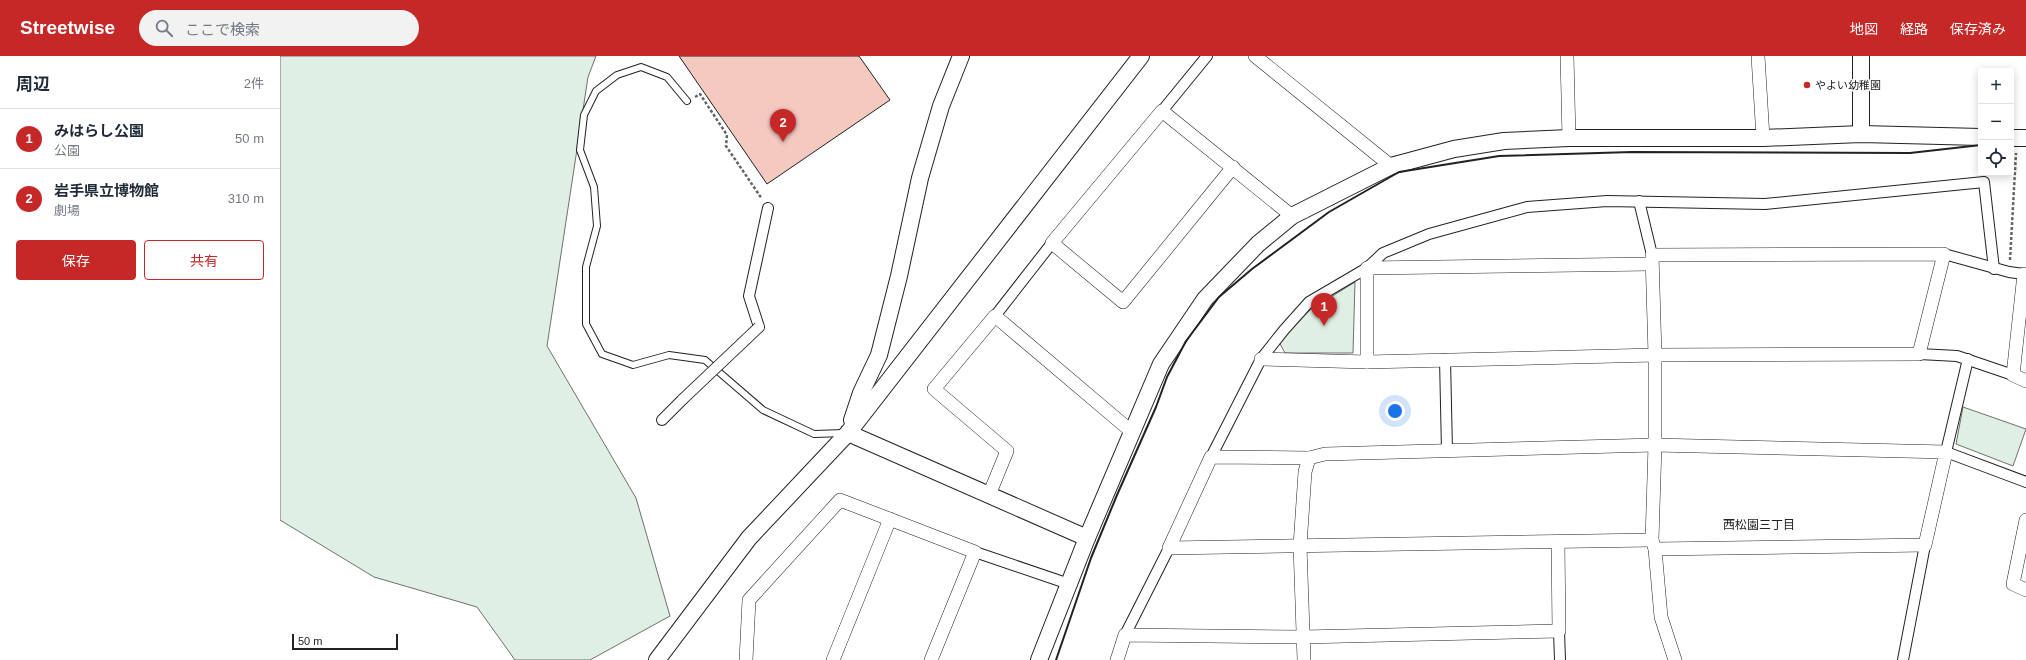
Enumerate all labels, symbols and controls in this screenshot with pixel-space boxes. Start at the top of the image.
search box [139,10,419,46]
text: Streetwise [20,17,115,38]
icon: search [153,17,175,39]
text: ここで検索 [185,21,260,38]
text: 地図 [1850,21,1878,37]
text: 経路 [1900,21,1928,37]
text: 保存済み [1950,21,2006,37]
map controls [1978,68,2014,176]
button: + [1978,68,2014,104]
text: 周辺 [16,75,50,94]
text: 2件 [244,76,264,91]
place label: やよい幼稚園 [1815,79,1881,91]
marker: やよい幼稚園 [1802,80,1812,90]
button: − [1978,104,2014,140]
pin: 2 [770,109,796,142]
text: みはらし公園 [54,122,144,139]
text: 1 [25,131,33,146]
text: 50 m [235,131,264,146]
button: locate [1978,140,2014,176]
text: 公園 [54,143,80,158]
text: 岩手県立博物館 [54,182,159,199]
text: 2 [25,191,33,206]
text: 310 m [228,191,264,206]
text: 劇場 [54,203,80,218]
button: 保存 [16,240,136,280]
button: 共有 [144,240,264,280]
pin: 1 [1311,293,1337,326]
your location [1385,401,1405,421]
district label: 西松園三丁目 [1723,518,1795,532]
scale bar [292,632,398,651]
text: 50 m [298,635,322,647]

